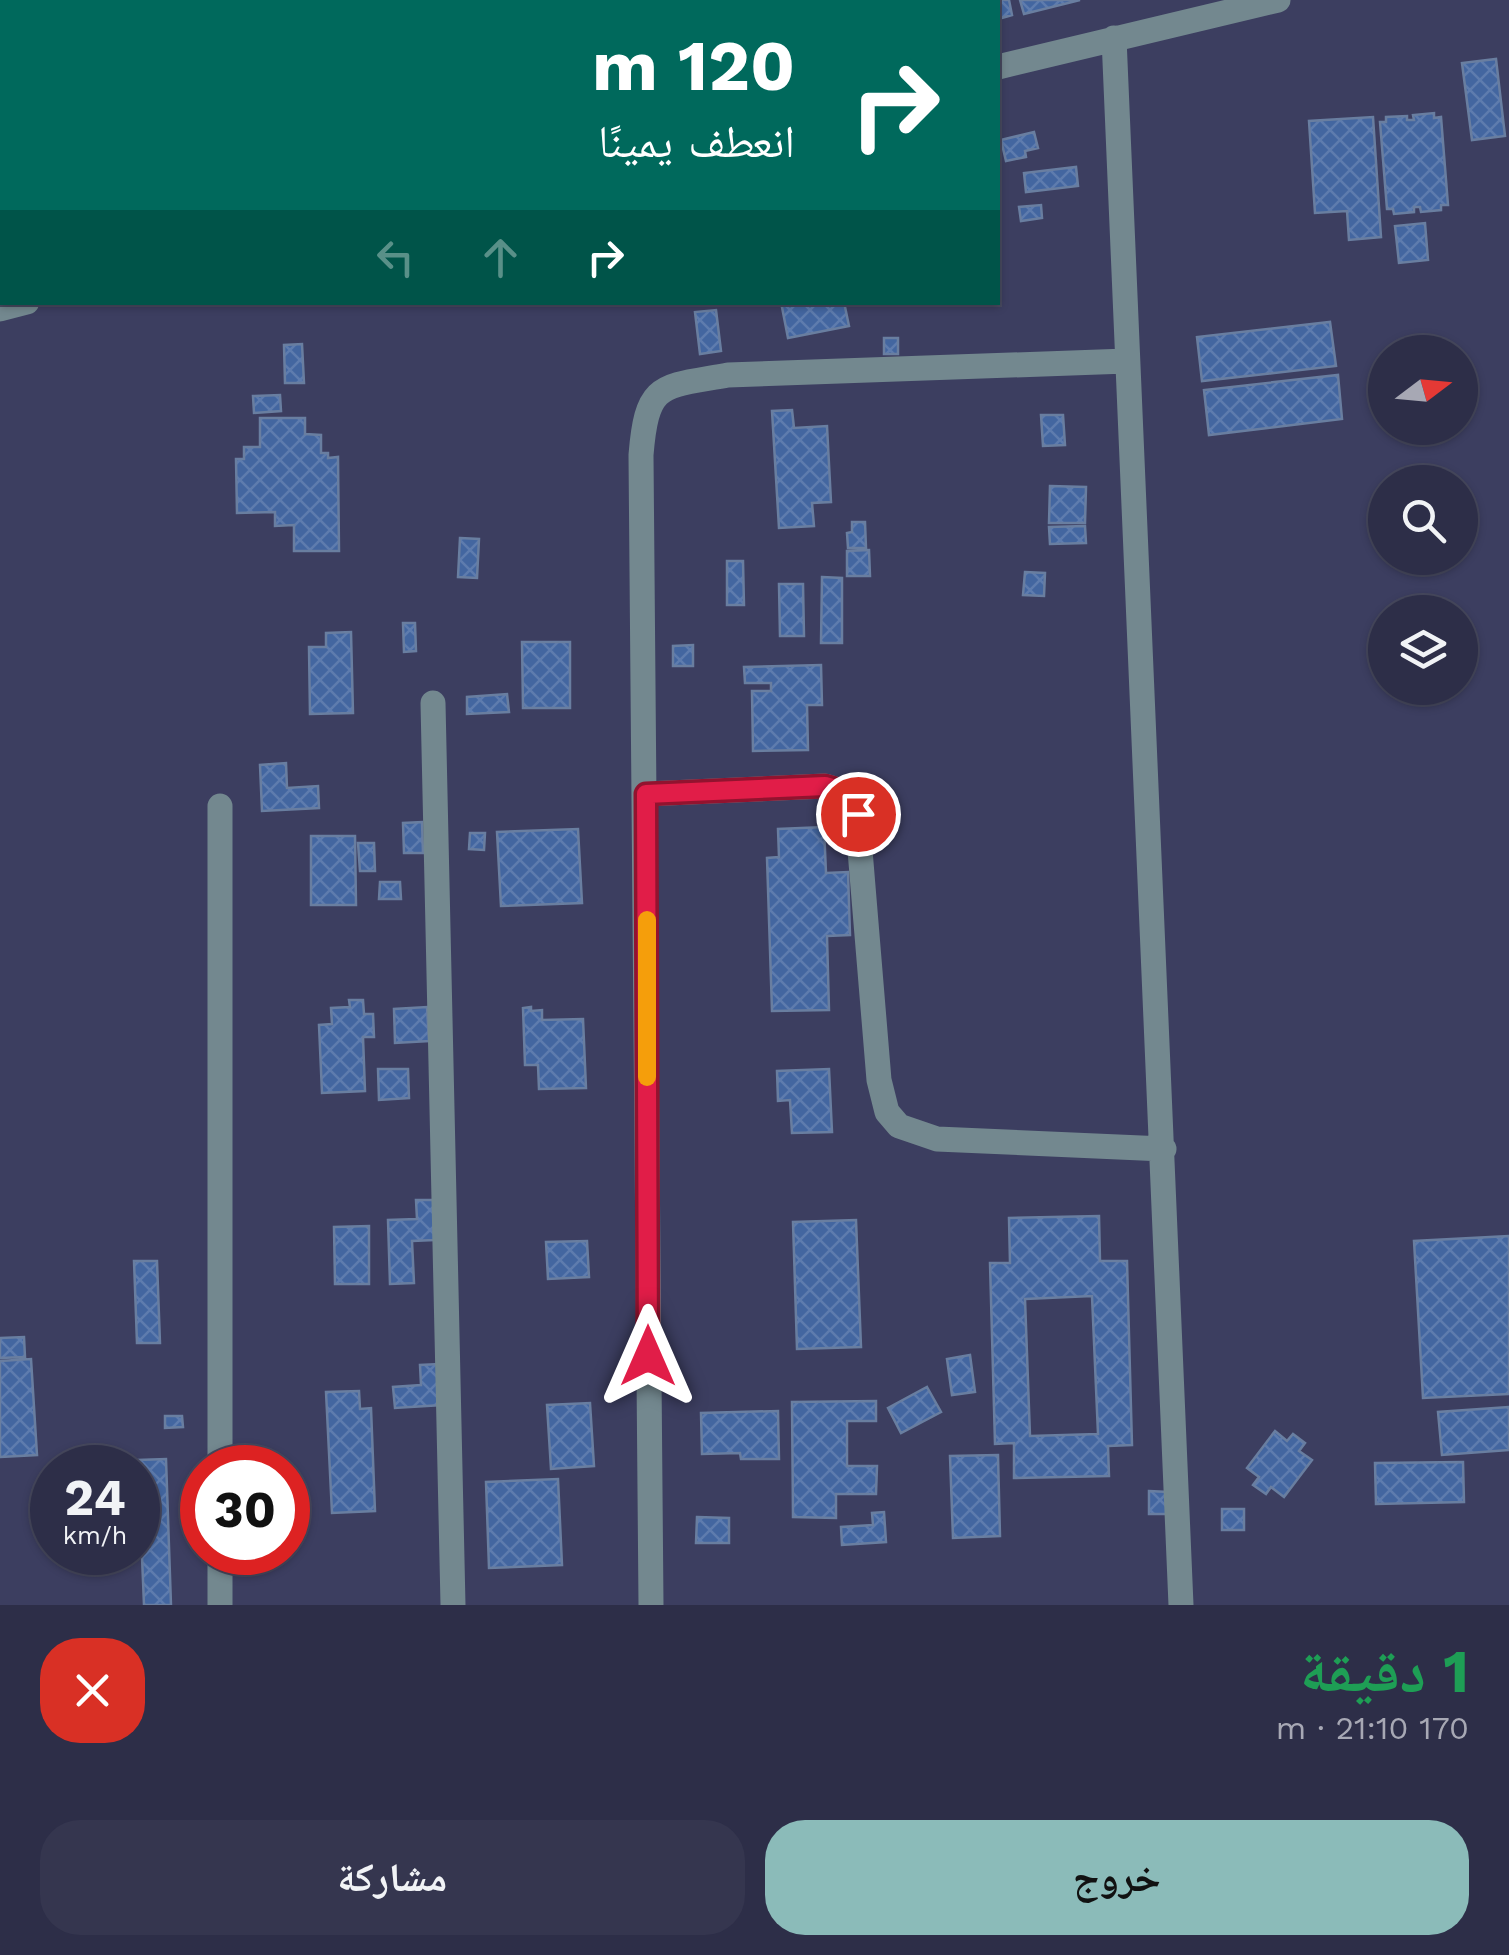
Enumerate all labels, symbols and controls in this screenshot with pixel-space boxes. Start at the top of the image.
text: 120 m [592,25,795,107]
icon: right [830,40,960,170]
text: انعطف يمينًا [598,115,795,168]
icon: left [368,230,423,285]
icon: ahead [473,230,528,285]
icon: right [578,230,633,285]
north arrow [1368,335,1478,445]
map controls [1368,335,1478,705]
button: search [1368,465,1478,575]
button: layers [1368,595,1478,705]
pin [816,772,901,857]
icon: arrive [831,787,886,842]
position arrow [596,1304,700,1408]
speed limit sign: 30 [180,1445,310,1575]
text: 24 [64,1468,126,1527]
text: km/h [63,1521,127,1550]
text: 1 دقيقة [1300,1636,1469,1707]
button: close [40,1638,145,1743]
text: 170 m · 21:10 [1276,1709,1469,1747]
button: مشاركة [40,1820,745,1935]
button: خروج [765,1820,1469,1935]

